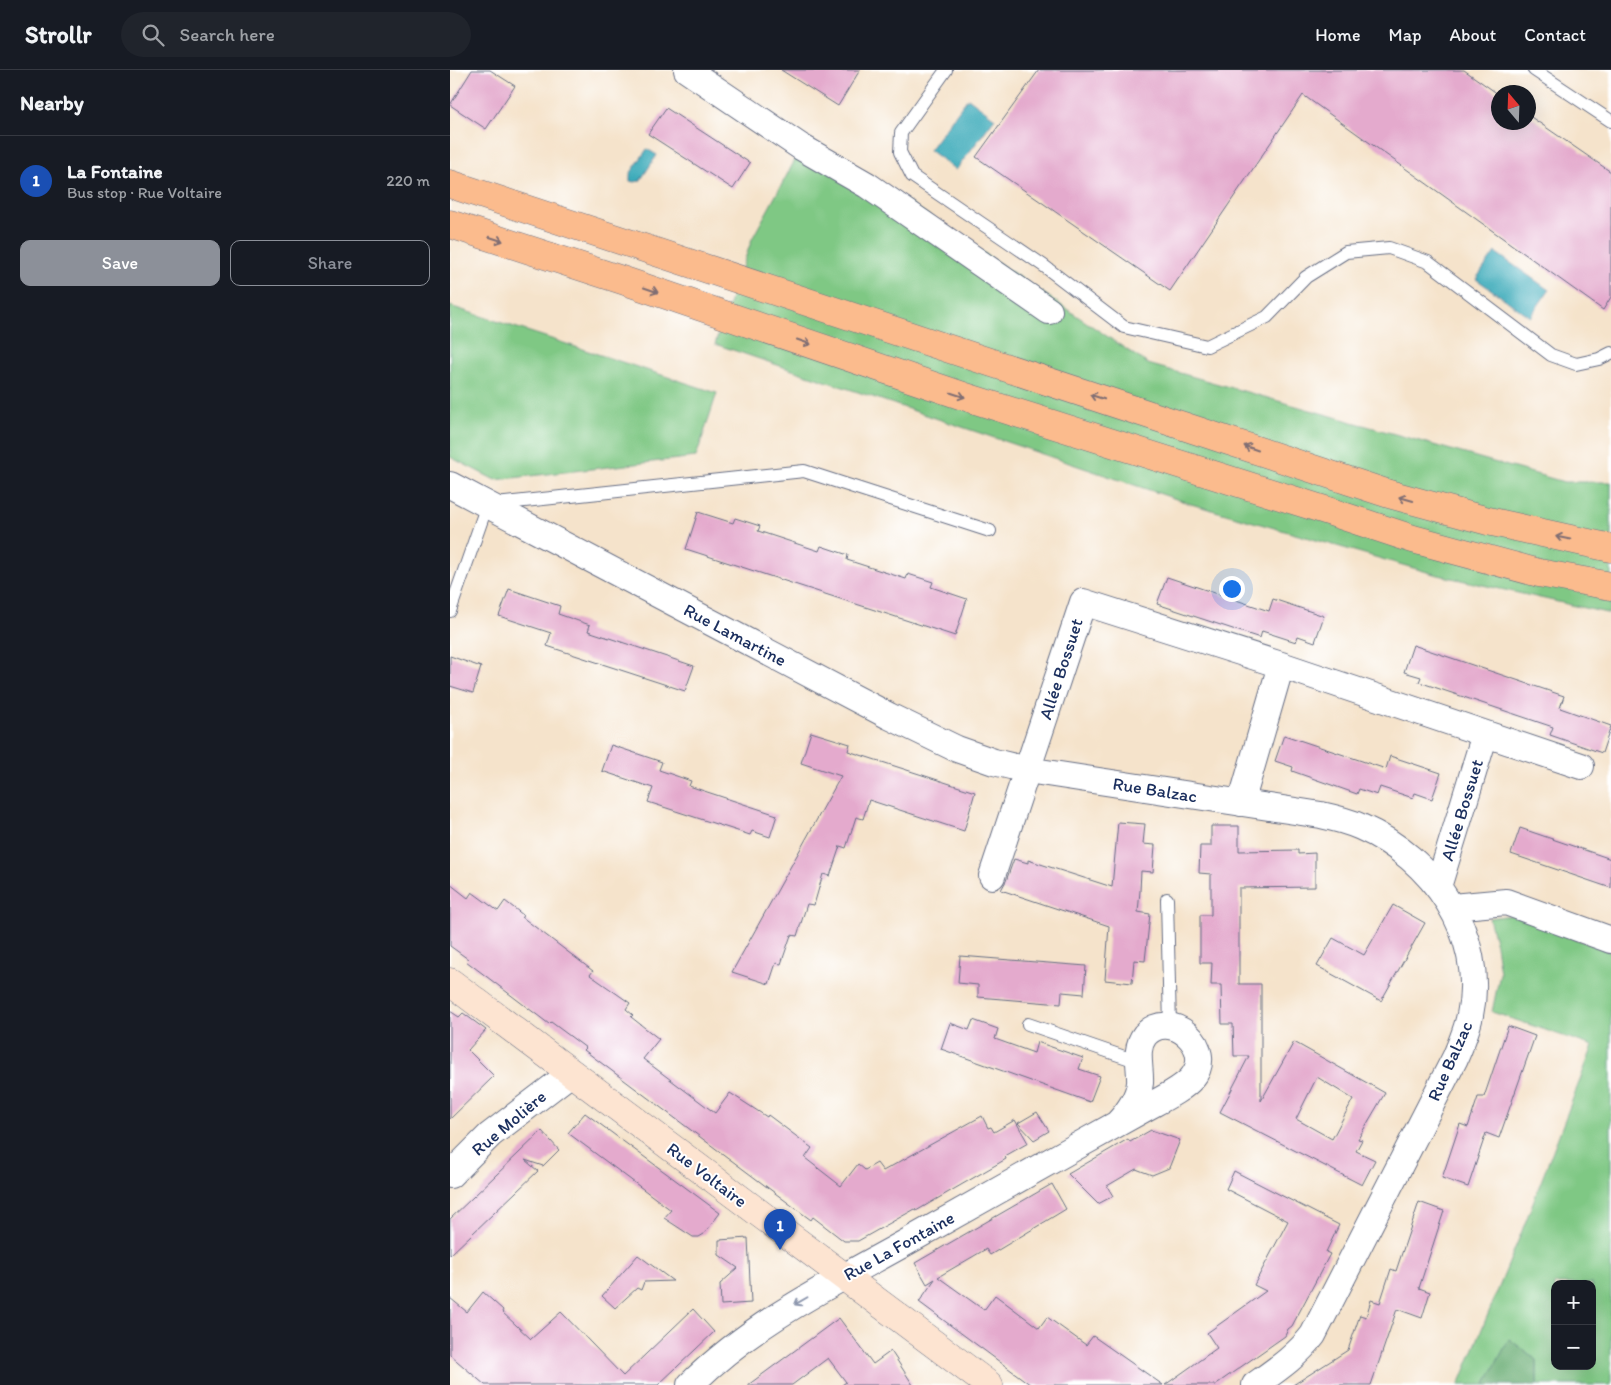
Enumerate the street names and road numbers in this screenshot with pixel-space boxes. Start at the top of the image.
street label: Rue Lamartine [680,599,790,671]
street label: Allée Bossuet [1034,615,1088,722]
street label: Allée Bossuet [1436,756,1488,863]
street label: Rue Balzac [1111,772,1199,808]
street label: Rue Balzac [1423,1018,1477,1104]
street label: Rue Molière [467,1085,551,1161]
street label: Rue Voltaire [663,1138,751,1212]
street label: Rue La Fontaine [840,1206,958,1286]

